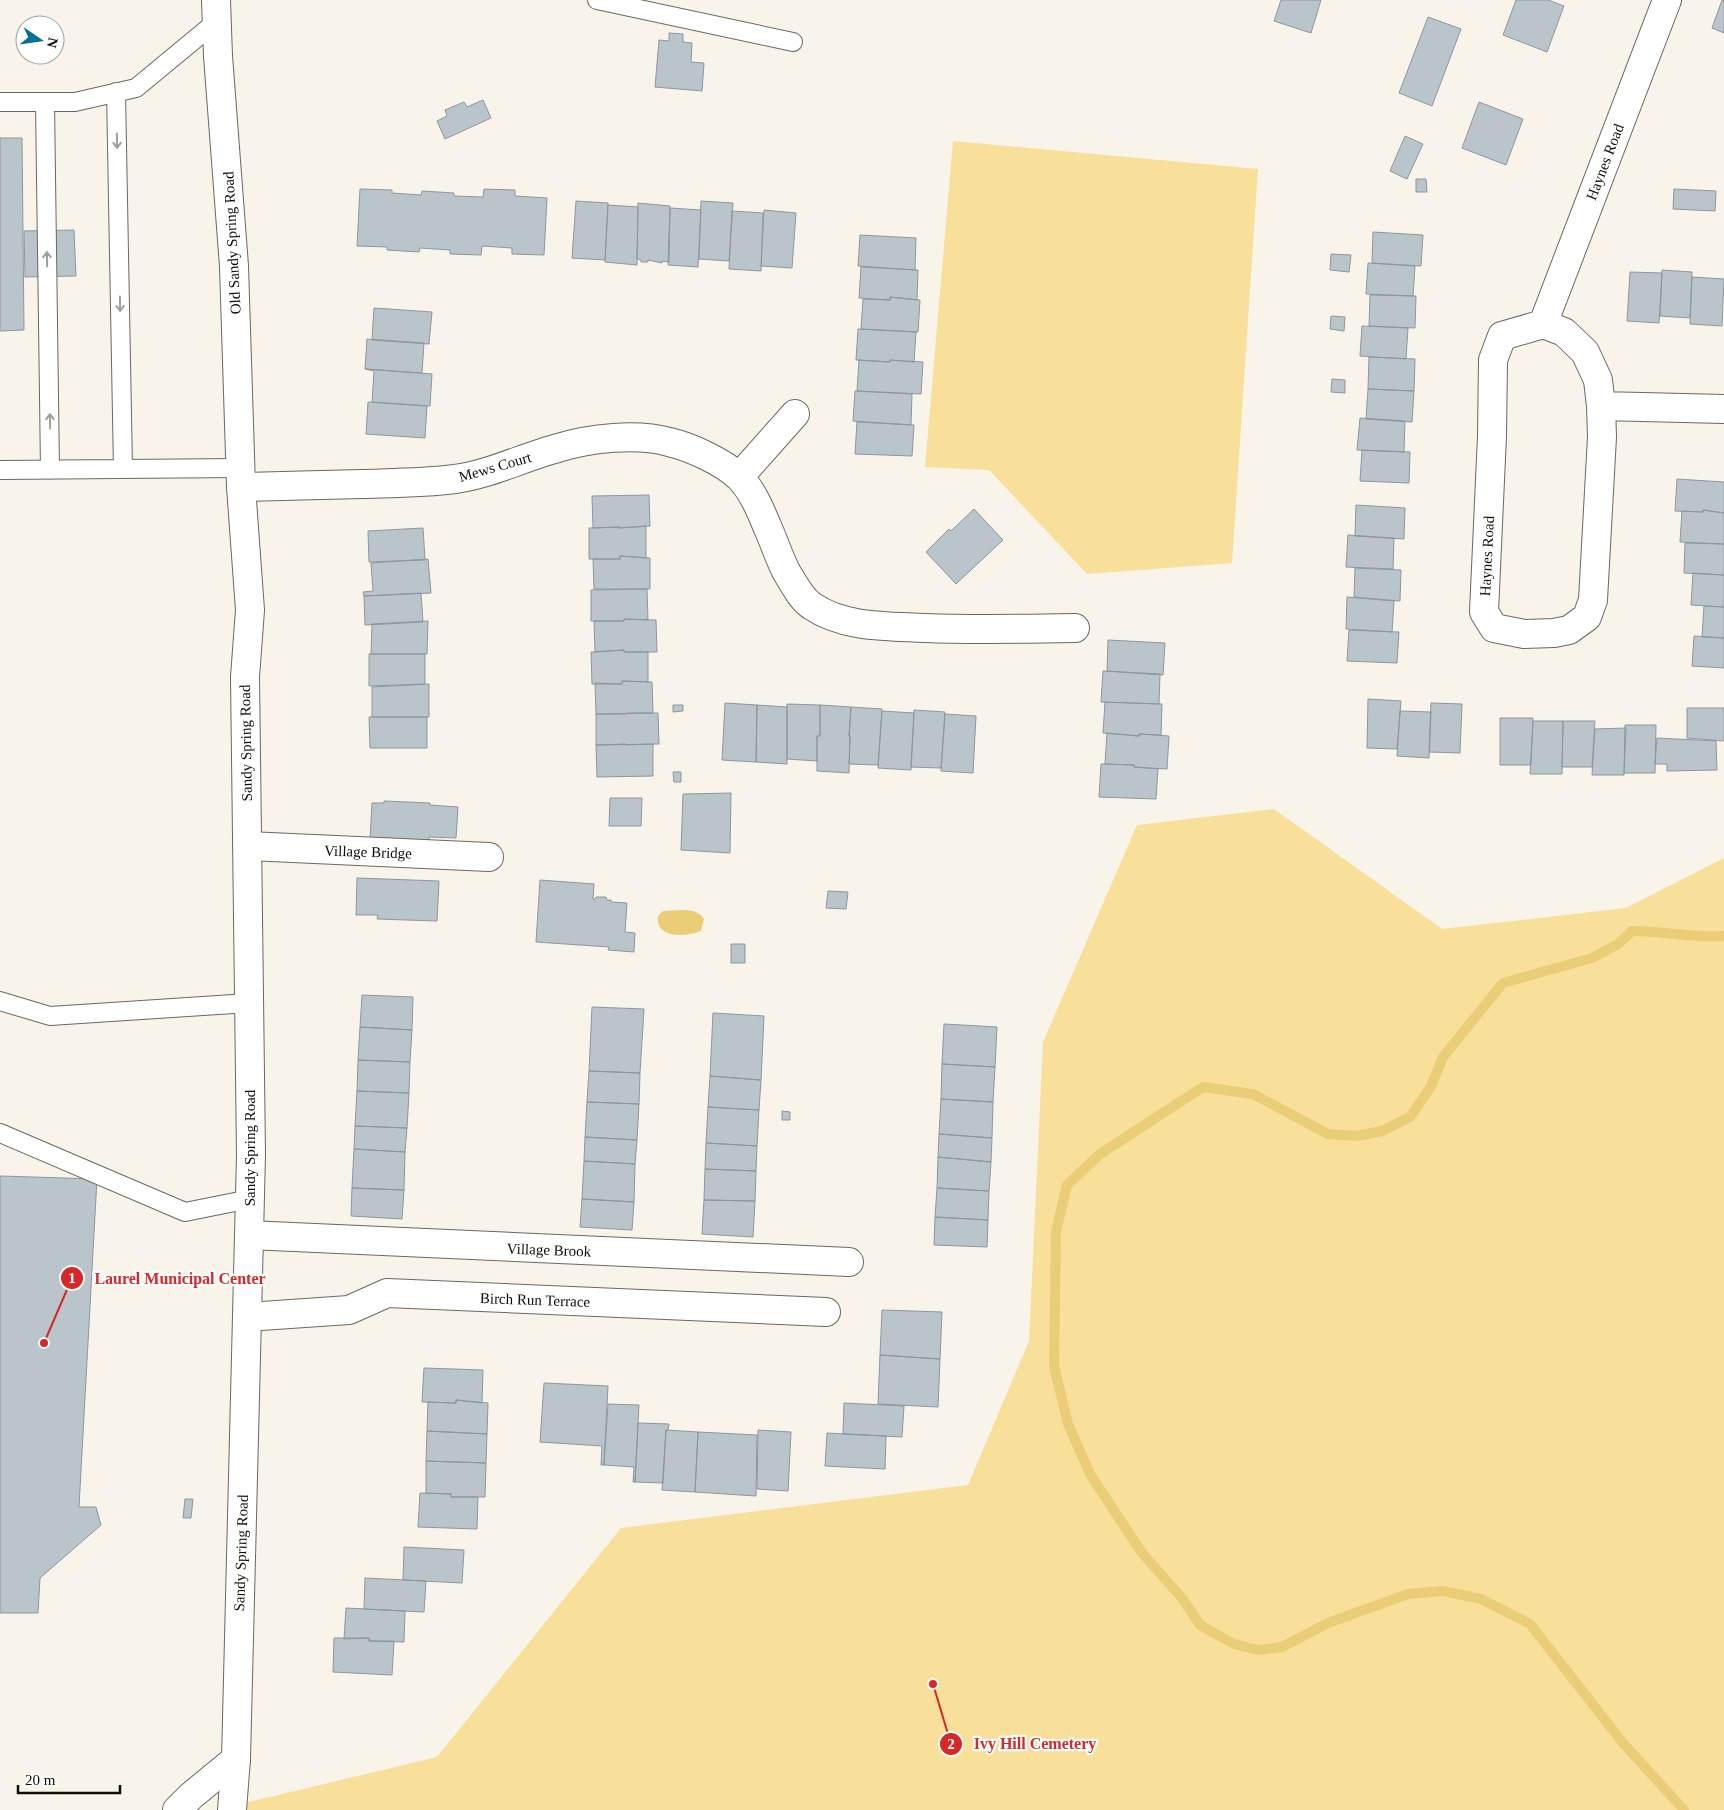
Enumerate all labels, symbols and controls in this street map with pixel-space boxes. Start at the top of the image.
north arrow [15,15,65,65]
text: N [44,36,61,49]
street label: Haynes Road [1583,121,1627,202]
one-way arrow [112,132,122,149]
street label: Old Sandy Spring Road [220,171,244,315]
one-way arrow [42,251,52,267]
one-way arrow [115,295,125,311]
one-way arrow [45,413,54,429]
street label: Mews Court [457,449,534,485]
street label: Haynes Road [1477,515,1497,597]
street label: Sandy Spring Road [237,684,255,801]
street label: Village Bridge [324,842,413,862]
street label: Sandy Spring Road [242,1089,258,1206]
street label: Village Brook [506,1241,592,1259]
callout: Laurel Municipal Center [60,1263,276,1294]
text: 1 [68,1270,76,1286]
text: Laurel Municipal Center [94,1270,266,1288]
street label: Birch Run Terrace [480,1290,591,1310]
street label: Sandy Spring Road [231,1494,251,1612]
callout: Ivy Hill Cemetery [938,1728,1106,1759]
text: Ivy Hill Cemetery [974,1735,1096,1753]
text: 2 [947,1736,955,1752]
scale bar [18,1762,120,1794]
text: 20 m [25,1772,56,1788]

